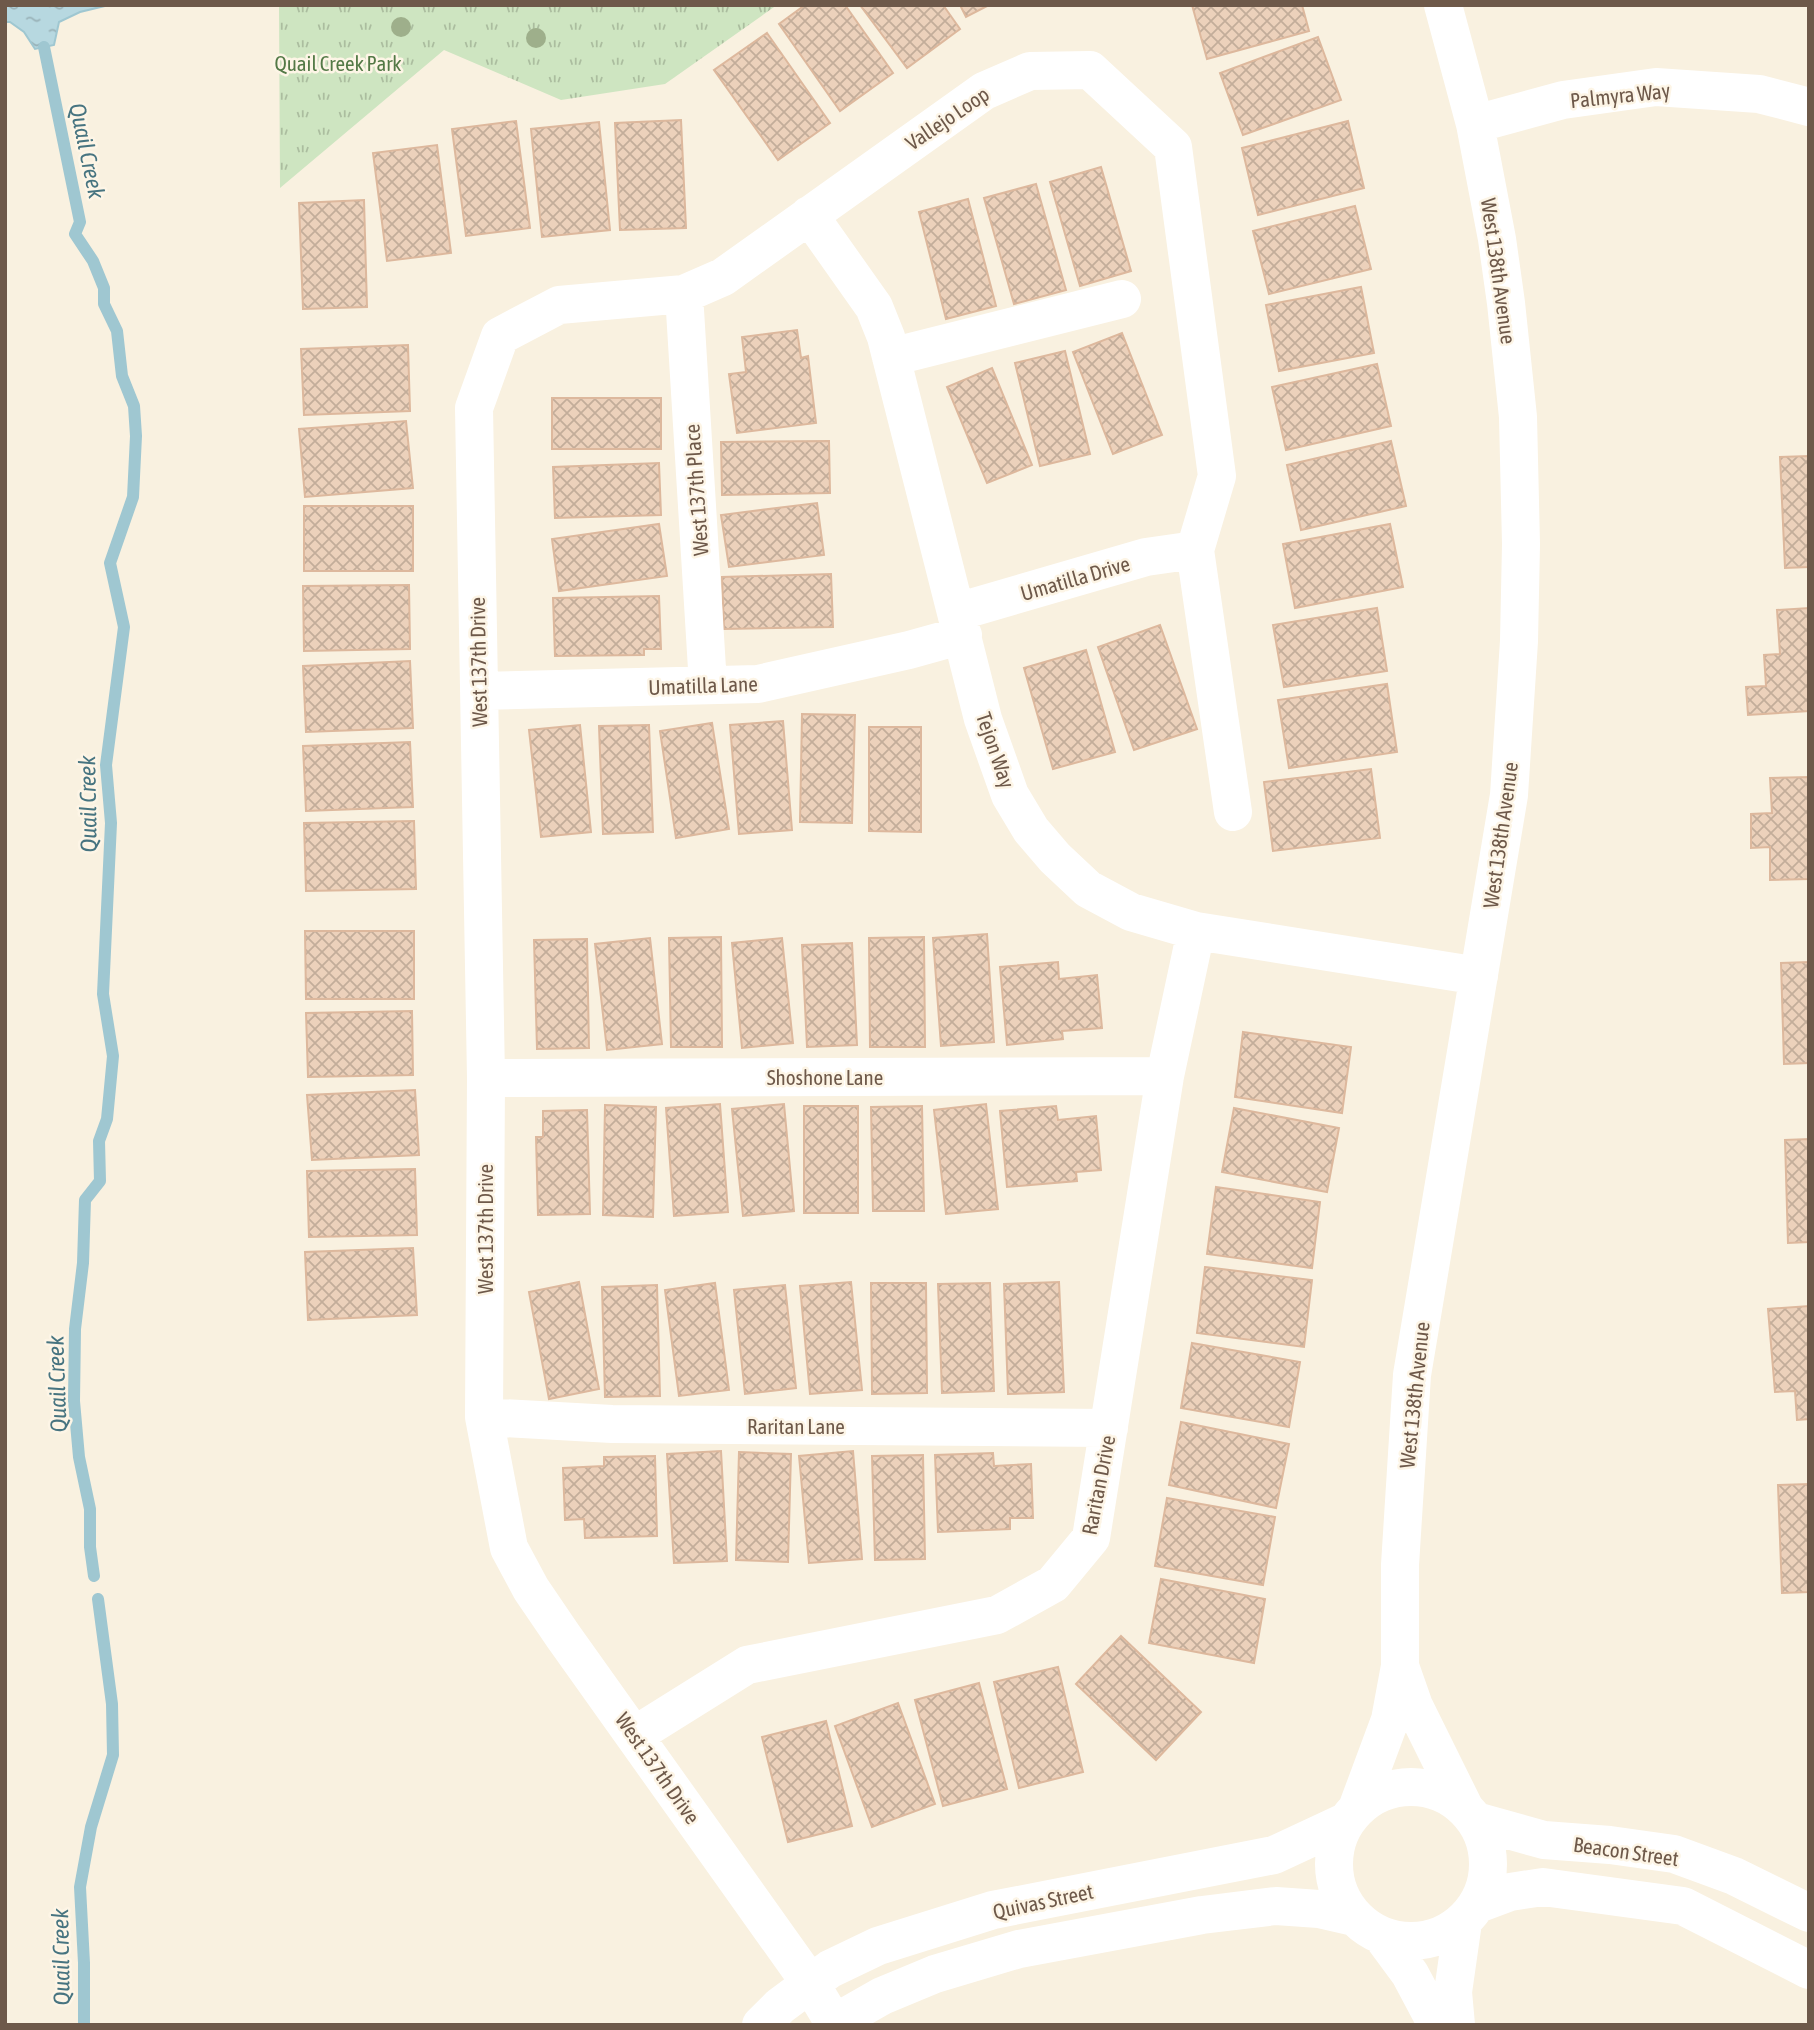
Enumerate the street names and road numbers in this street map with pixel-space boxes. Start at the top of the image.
street label: Palmyra Way [1569,78,1672,112]
street label: Vallejo Loop [901,81,993,155]
street label: West 138th Avenue [1477,196,1521,346]
street label: West 137th Place [679,423,713,557]
street label: Umatilla Drive [1018,551,1132,605]
street label: West 137th Drive [465,597,491,727]
street label: Umatilla Lane [648,671,758,699]
street label: Tejon Way [972,709,1020,791]
street label: West 138th Avenue [1478,760,1522,910]
street label: Shoshone Lane [767,1065,883,1089]
street label: West 137th Drive [473,1164,497,1294]
street label: West 138th Avenue [1394,1320,1434,1470]
street label: Raritan Lane [747,1414,845,1438]
street label: Raritan Drive [1077,1433,1119,1537]
street label: West 137th Drive [611,1708,705,1828]
street label: Beacon Street [1572,1832,1680,1870]
street label: Quivas Street [991,1879,1095,1923]

